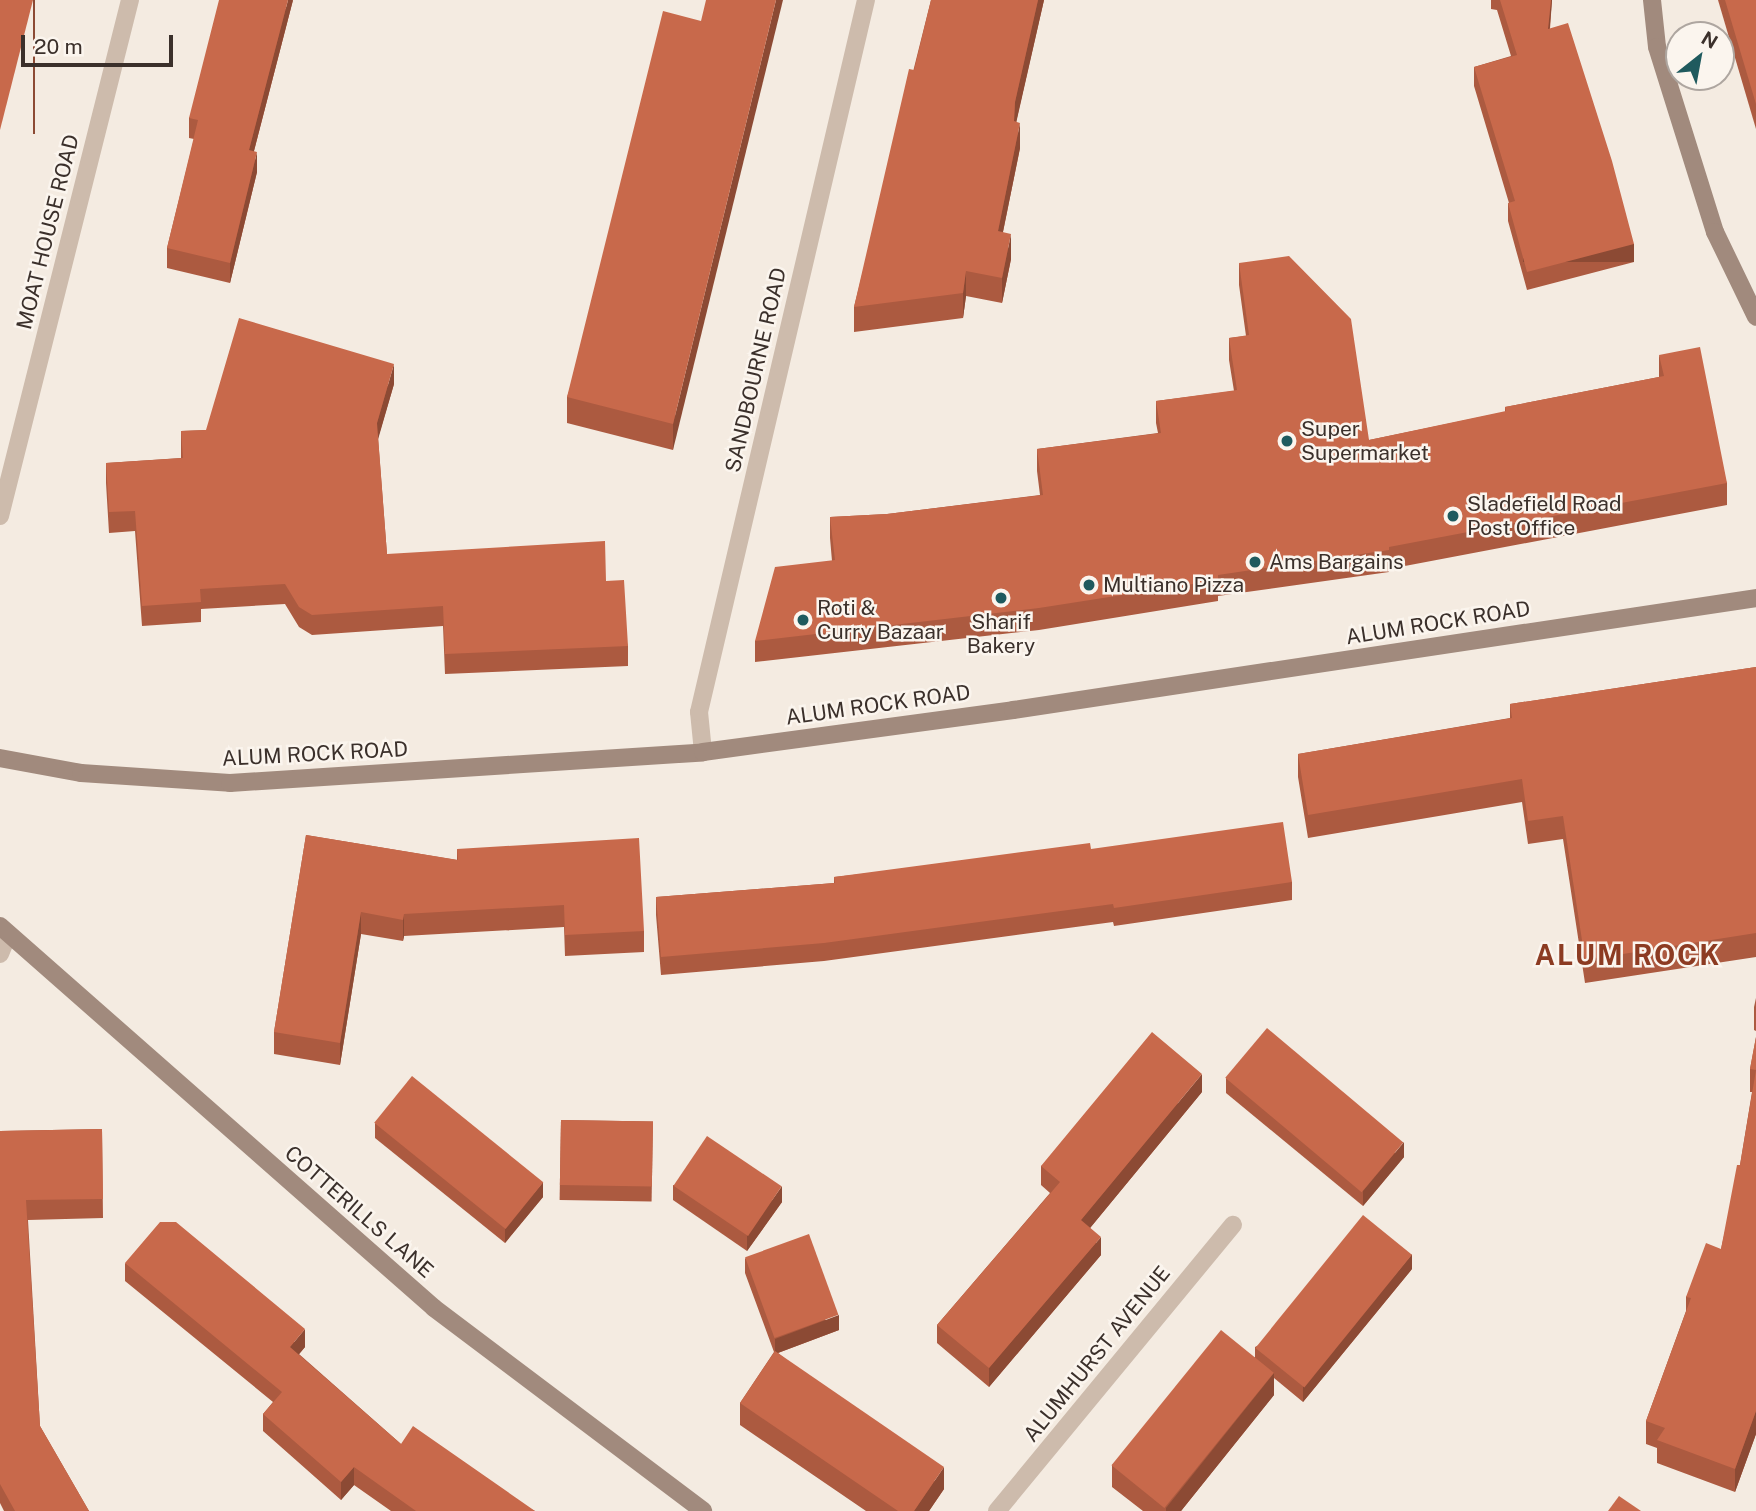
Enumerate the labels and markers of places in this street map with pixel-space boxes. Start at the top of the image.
place label: Super Supermarket [1301,416,1429,466]
marker: Super Supermarket [1279,433,1295,449]
place label: Sladefield Road Post Office [1467,491,1621,541]
marker: Sladefield Road Post Office [1445,508,1461,524]
place label: Ams Bargains [1269,549,1404,575]
marker: Ams Bargains [1247,554,1263,570]
place label: Multiano Pizza [1103,572,1244,598]
marker: Multiano Pizza [1081,577,1097,593]
marker: Sharif Bakery [993,590,1009,606]
place label: Roti & Curry Bazaar [817,595,944,645]
place label: Sharif Bakery [967,609,1035,659]
marker: Roti & Curry Bazaar [795,612,811,628]

